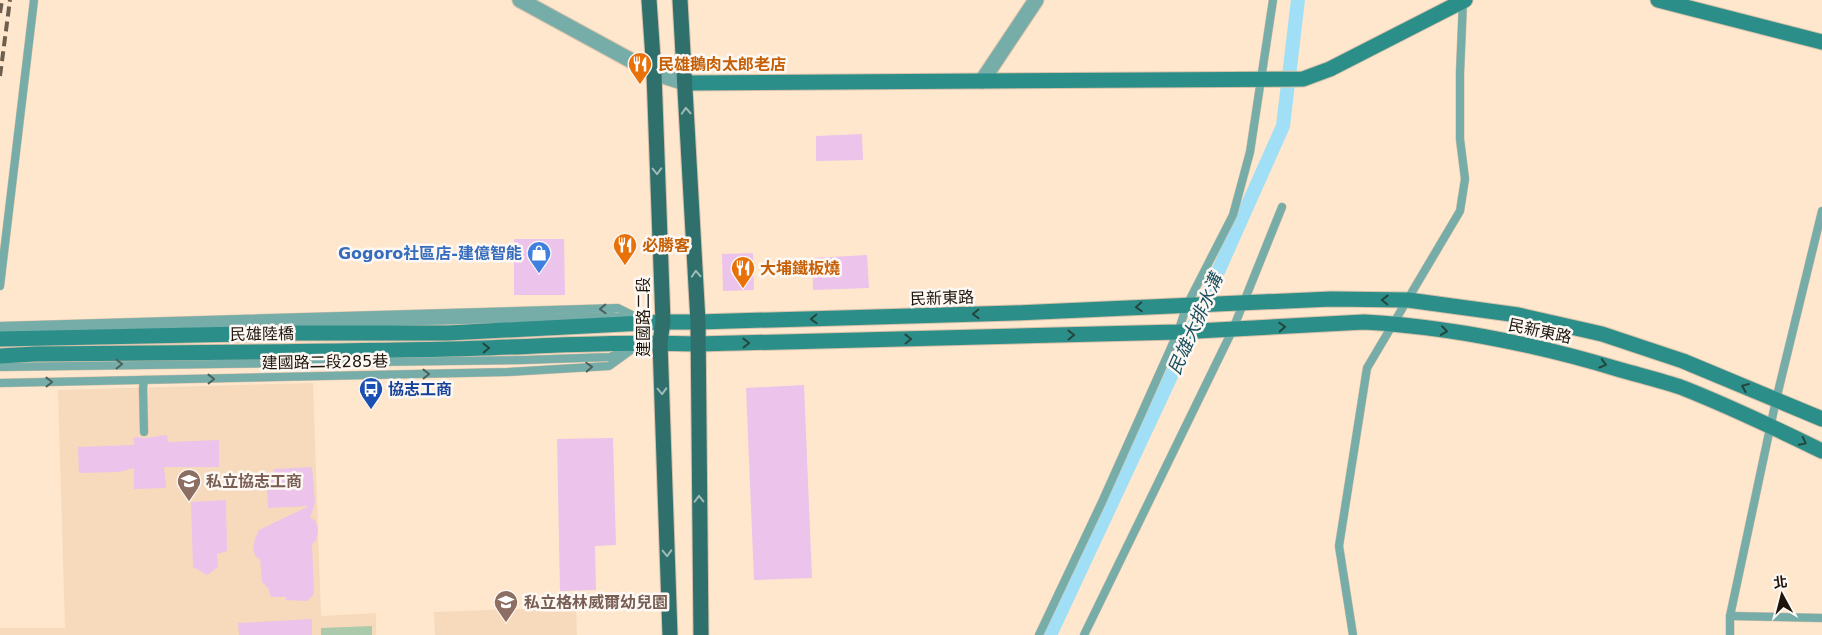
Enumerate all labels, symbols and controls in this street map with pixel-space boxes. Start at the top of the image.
restaurant icon: 民雄鵝肉太郎老店 [627,51,653,85]
place label: 民雄鵝肉太郎老店 [658,55,786,74]
one-way arrow [681,107,692,115]
one-way arrow [652,167,663,175]
restaurant icon: 必勝客 [612,232,638,266]
place label: 必勝客 [642,236,690,255]
shop icon: Gogoro社區店-建億智能 [526,240,552,274]
place label: Gogoro社區店-建億智能 [338,244,522,263]
restaurant icon: 大埔鐵板燒 [730,255,756,289]
place label: 大埔鐵板燒 [760,259,840,278]
water label: 民雄大排水溝 [1163,268,1228,378]
one-way arrow [690,269,701,277]
street label: 建國路二段 [634,277,653,357]
street label: 民新東路 [910,287,974,309]
one-way arrow [1381,295,1388,305]
one-way arrow [1134,302,1142,313]
one-way arrow [599,304,606,314]
one-way arrow [972,309,980,319]
one-way arrow [810,314,818,324]
street label: 民新東路 [1507,315,1573,347]
one-way arrow [1278,321,1286,332]
street label: 民雄陸橋 [230,324,294,344]
one-way arrow [1440,325,1448,336]
one-way arrow [1068,330,1075,340]
one-way arrow [905,334,913,344]
one-way arrow [742,337,750,348]
one-way arrow [482,343,490,353]
street label: 建國路二段285巷 [262,351,388,373]
one-way arrow [115,359,123,369]
one-way arrow [1598,359,1606,369]
one-way arrow [585,362,593,373]
one-way arrow [422,369,430,379]
one-way arrow [207,373,215,384]
bus stop icon: 協志工商 [358,376,384,410]
one-way arrow [45,377,53,387]
place label: 協志工商 [388,380,452,399]
one-way arrow [1741,383,1750,394]
one-way arrow [656,387,667,395]
one-way arrow [1798,435,1807,446]
school or university icon: 私立協志工商 [176,468,202,502]
place label: 私立協志工商 [206,472,302,491]
one-way arrow [694,495,704,502]
one-way arrow [662,550,672,558]
north arrow [1757,570,1807,620]
text: 北 [1772,573,1788,591]
school or university icon: 私立格林威爾幼兒園 [493,589,519,623]
place label: 私立格林威爾幼兒園 [524,593,668,612]

